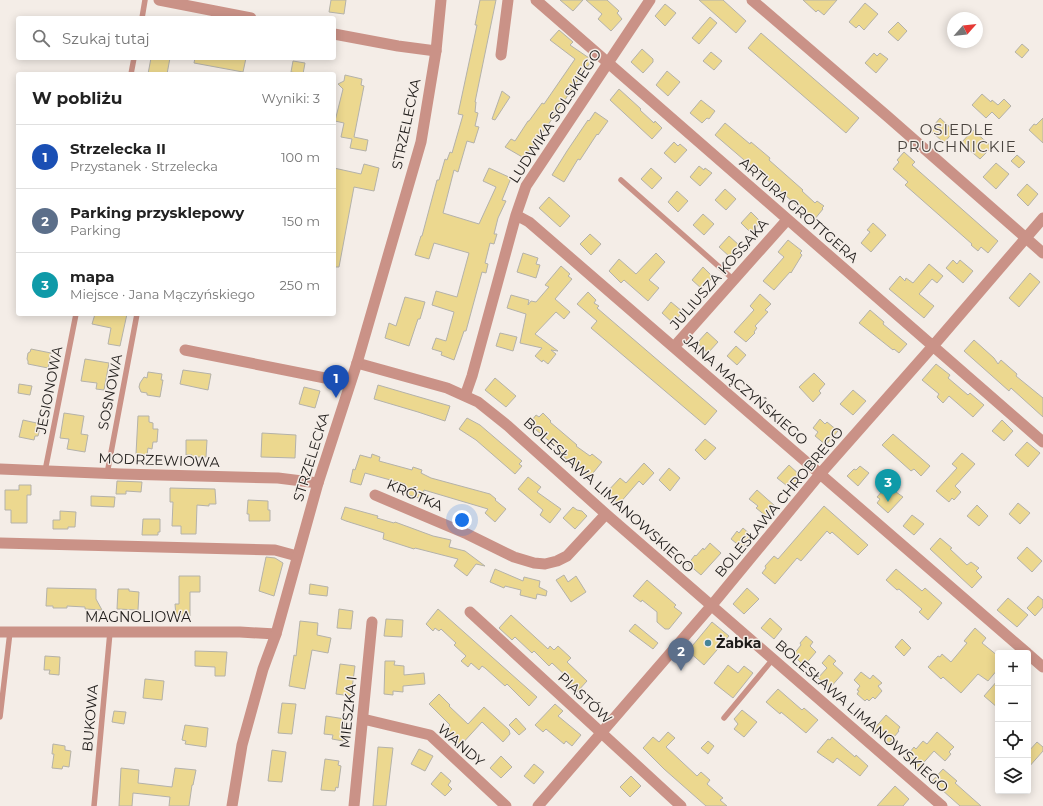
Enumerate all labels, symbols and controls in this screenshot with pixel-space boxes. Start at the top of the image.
north arrow [947,12,983,48]
search box [16,16,336,60]
icon: search [30,27,52,49]
text: Szukaj tutaj [62,29,150,48]
street label: LUDWIKA SOLSKIEGO [505,45,605,187]
street label: STRZELECKA [388,76,425,171]
text: W pobliżu [32,88,122,108]
text: Wyniki: 3 [261,90,320,106]
district label: OSIEDLE PRUCHNICKIE [897,120,1017,156]
text: Strzelecka II [70,139,166,158]
text: 1 [42,149,48,165]
text: 100 m [281,149,320,165]
street label: ARTURA GROTTGERA [736,153,863,267]
text: Przystanek · Strzelecka [70,158,218,174]
text: Parking przysklepowy [70,203,244,222]
text: 2 [41,213,49,229]
text: 150 m [282,213,320,229]
street label: JULIUSZA KOSSAKA [665,214,773,334]
text: Parking [70,222,121,238]
text: mapa [70,267,114,286]
text: 3 [41,277,49,293]
text: 250 m [279,277,320,293]
text: Miejsce · Jana Mączyńskiego [70,286,255,302]
street label: JANA MĄCZYŃSKIEGO [679,330,812,449]
street label: JESIONOWA [31,344,66,436]
street label: SOSNOWA [94,352,126,431]
pin: 1 [323,365,349,398]
street label: STRZELECKA [289,409,333,504]
street label: BOLESŁAWA LIMANOWSKIEGO [520,413,698,577]
street label: BOLESŁAWA CHROBREGO [711,423,847,581]
street label: MODRZEWIOWA [98,449,221,471]
pin: 3 [875,469,901,502]
street label: KRÓTKA [384,475,447,515]
your location [452,510,472,530]
street label: MAGNOLIOWA [85,608,192,626]
place label: Żabka [716,634,761,652]
street label: BOLESŁAWA LIMANOWSKIEGO [772,636,953,796]
pin: 2 [668,638,694,671]
marker: Żabka [703,638,713,648]
map controls [995,650,1031,794]
button: + [995,650,1031,686]
street label: PIASTÓW [554,668,616,728]
street label: MIESZKA I [335,675,361,749]
street label: BUKOWA [78,683,102,752]
button: − [995,686,1031,722]
street label: WANDY [434,720,488,770]
button: locate [995,722,1031,758]
button: layers [995,758,1031,794]

